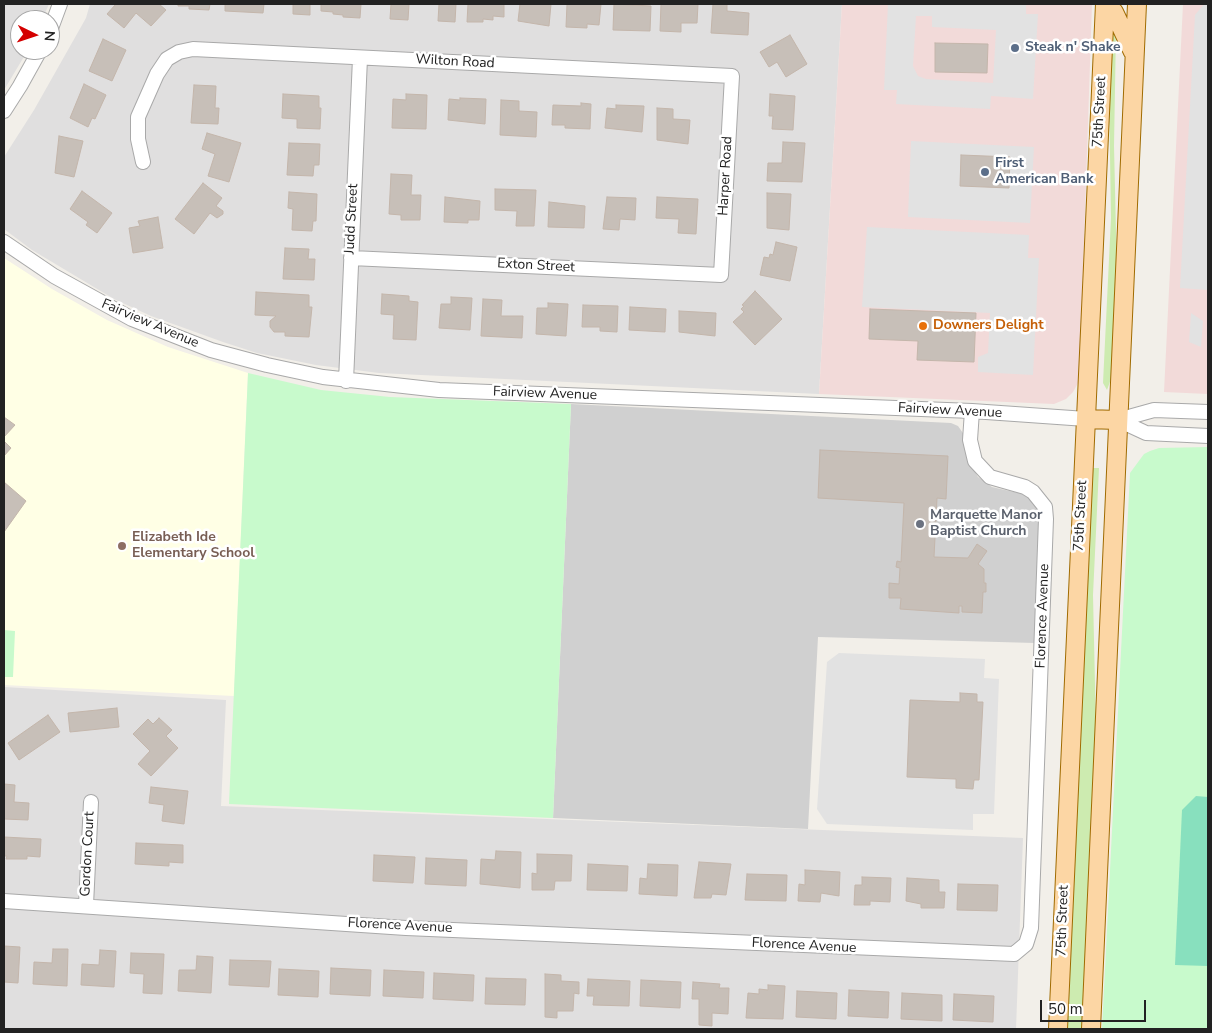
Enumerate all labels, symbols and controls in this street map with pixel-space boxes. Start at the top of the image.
north arrow [10,10,60,60]
text: N [40,30,59,42]
place label: Steak n' Shake [1025,40,1121,56]
marker: Steak n' Shake [1009,42,1021,54]
street label: Wilton Road [415,52,495,72]
street label: 75th Street [1090,76,1110,148]
street label: Harper Road [716,136,736,216]
place label: First American Bank [995,156,1094,188]
marker: First American Bank [979,166,991,178]
street label: Judd Street [342,183,362,255]
street label: Exton Street [497,256,575,276]
street label: Fairview Avenue [99,296,201,352]
place label: Downers Delight [933,318,1044,334]
marker: Downers Delight [917,320,929,332]
street label: Fairview Avenue [493,384,597,404]
street label: Fairview Avenue [897,400,1003,422]
street label: 75th Street [1071,480,1091,552]
place label: Marquette Manor Baptist Church [930,508,1042,540]
marker: Marquette Manor Baptist Church [914,518,926,530]
place label: Elizabeth Ide Elementary School [132,530,255,562]
marker: Elizabeth Ide Elementary School [116,540,128,552]
street label: Florence Avenue [1033,563,1053,669]
street label: Gordon Court [77,811,99,897]
street label: 75th Street [1053,885,1073,957]
street label: Florence Avenue [347,915,453,937]
street label: Florence Avenue [751,935,857,957]
scale bar [1042,990,1148,1022]
text: 50 m [1048,999,1083,1019]

